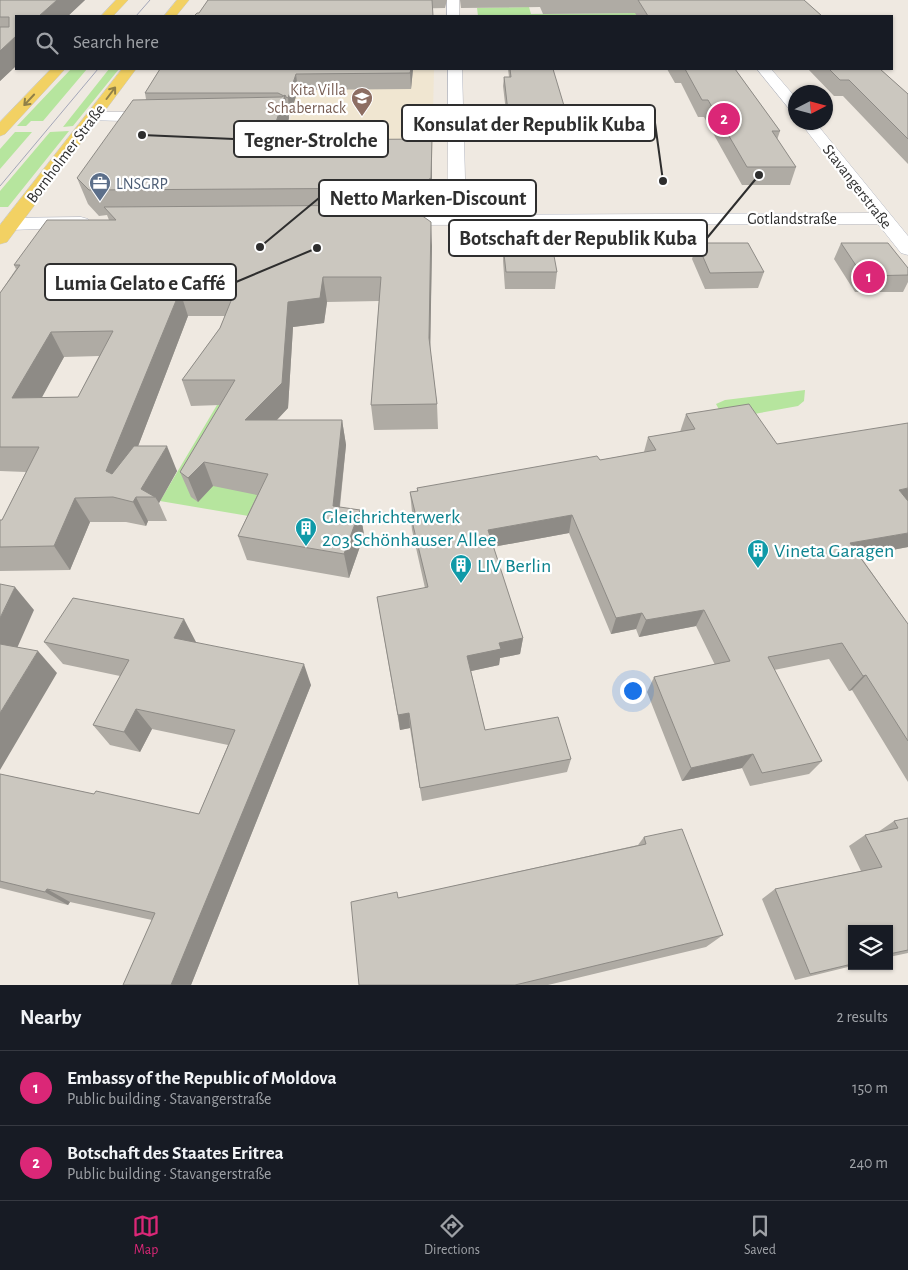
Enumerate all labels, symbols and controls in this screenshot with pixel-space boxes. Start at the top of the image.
search box [15,15,893,70]
icon: search [33,29,61,57]
text: Search here [73,33,159,52]
place label: Kita Villa Schabernack [267,82,347,116]
north arrow [788,85,833,130]
one-way arrow [106,86,116,100]
school or university icon: Kita Villa Schabernack [350,86,374,117]
one-way arrow [23,94,35,107]
pin: 2 [708,100,740,138]
street label: Bornholmer Straße [24,101,108,206]
callout: Konsulat der Republik Kuba [402,105,655,141]
text: Konsulat der Republik Kuba [413,114,645,135]
callout: Tegner-Strolche [234,121,388,157]
text: Tegner-Strolche [244,130,378,151]
street label: Stavangerstraße [820,142,895,232]
office icon: LNSGRP [88,171,112,202]
place label: LNSGRP [116,176,168,192]
callout: Netto Marken-Discount [319,180,536,216]
text: Netto Marken-Discount [330,188,526,209]
street label: Gotlandstraße [747,211,837,227]
callout: Botschaft der Republik Kuba [449,220,707,256]
text: Botschaft der Republik Kuba [459,228,697,249]
pin: 1 [853,258,885,296]
callout: Lumia Gelato e Caffé [45,264,236,300]
text: Lumia Gelato e Caffé [54,273,226,294]
place label: Gleichrichterwerk 203 Schönhauser Allee [322,507,496,550]
building icon: Gleichrichterwerk 203 Schönhauser Allee [294,516,318,547]
building icon: Vineta Garagen [746,538,770,569]
place label: Vineta Garagen [774,541,894,561]
building icon: LIV Berlin [449,553,473,584]
place label: LIV Berlin [477,556,551,576]
your location [620,678,646,704]
map controls [848,925,893,970]
button: layers [848,925,893,970]
text: Nearby [20,1007,81,1028]
text: 2 results [836,1009,888,1025]
text: Embassy of the Republic of Moldova [67,1069,337,1088]
text: 1 [33,1080,39,1096]
text: 150 m [852,1080,888,1096]
text: Public building · Stavangerstraße [67,1091,271,1107]
text: Botschaft des Staates Eritrea [67,1144,284,1163]
text: 2 [32,1155,40,1171]
text: 240 m [849,1155,888,1171]
text: Public building · Stavangerstraße [67,1166,271,1182]
tab: Map [132,1212,160,1259]
tab: Directions [424,1212,480,1259]
tab: Saved [744,1212,776,1259]

